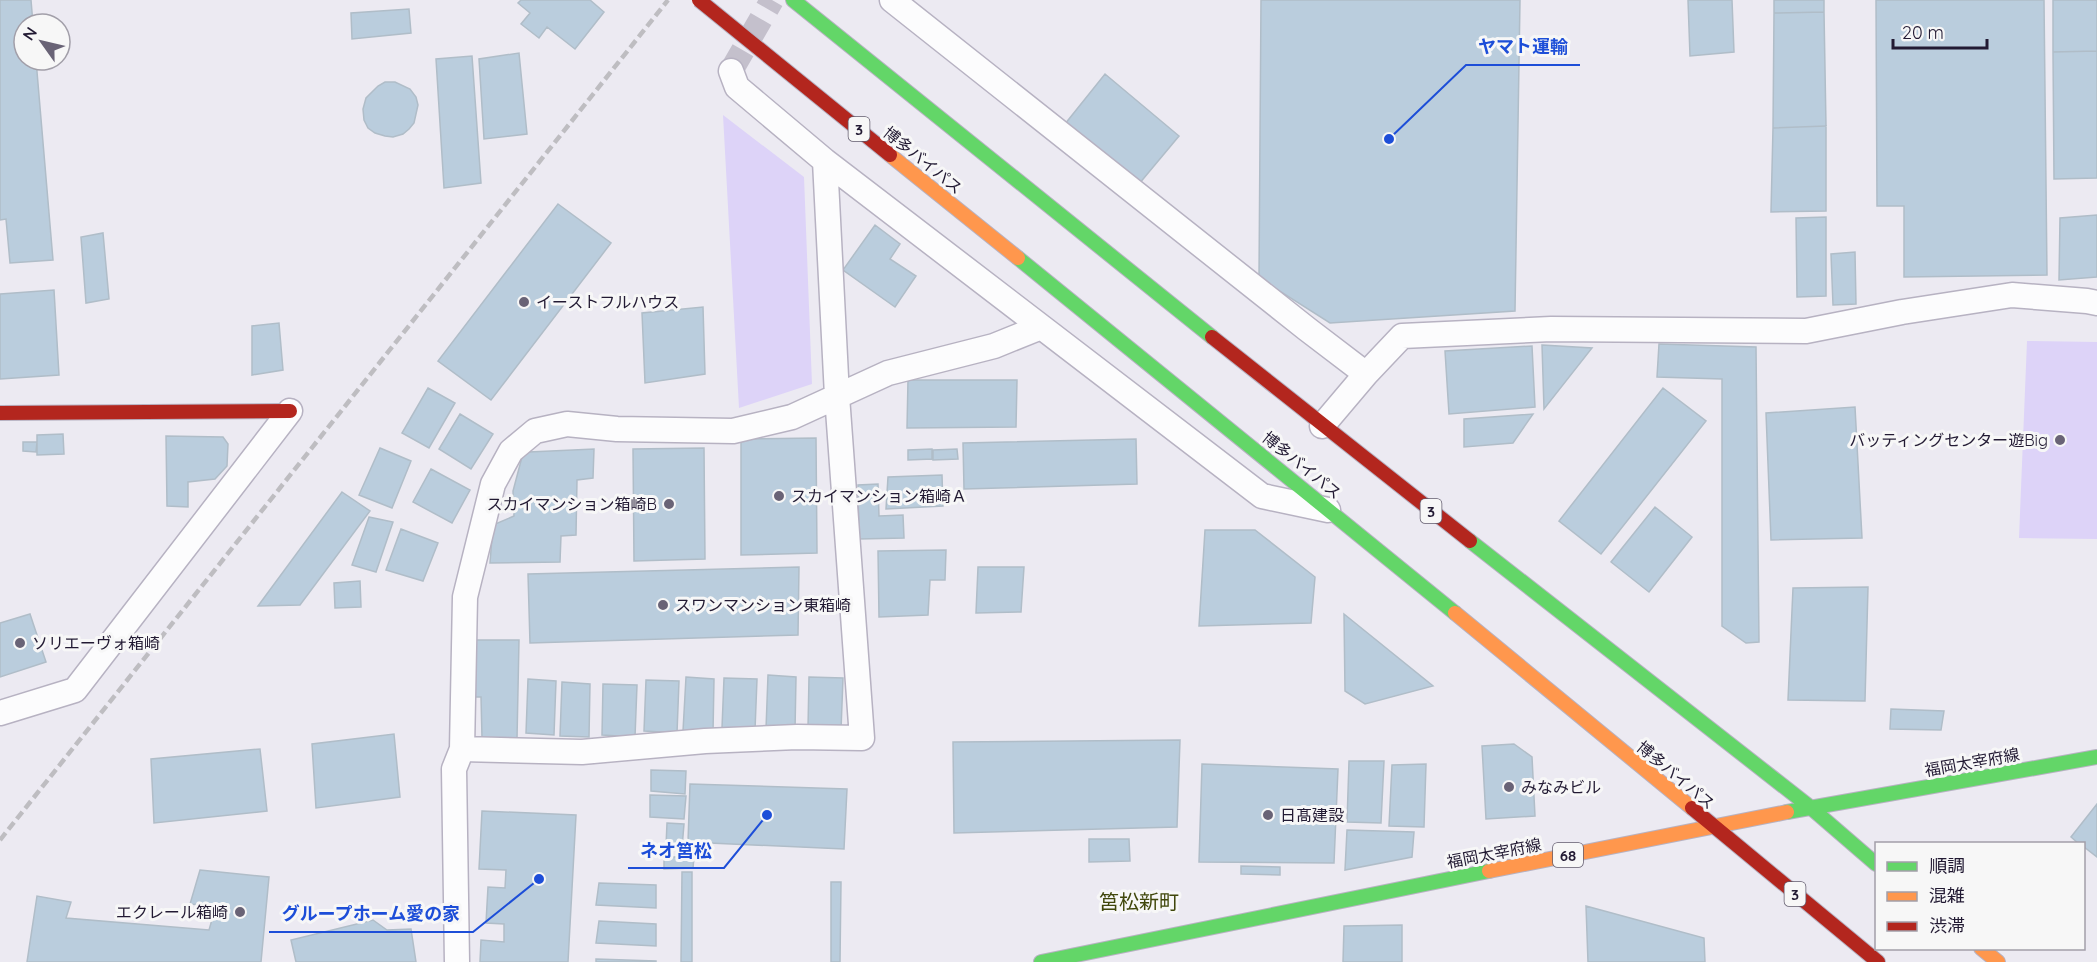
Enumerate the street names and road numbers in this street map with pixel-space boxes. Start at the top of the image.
road number: 3 [848,117,870,141]
street label: 博多バイパス [880,122,966,198]
street label: 博多バイパス [1259,427,1345,503]
road number: 3 [1420,499,1442,523]
street label: 博多バイパス [1633,737,1719,813]
street label: 福岡太宰府線 [1923,744,2021,780]
street label: 福岡太宰府線 [1445,834,1543,872]
road number: 68 [1553,843,1583,867]
road number: 3 [1784,882,1806,906]

